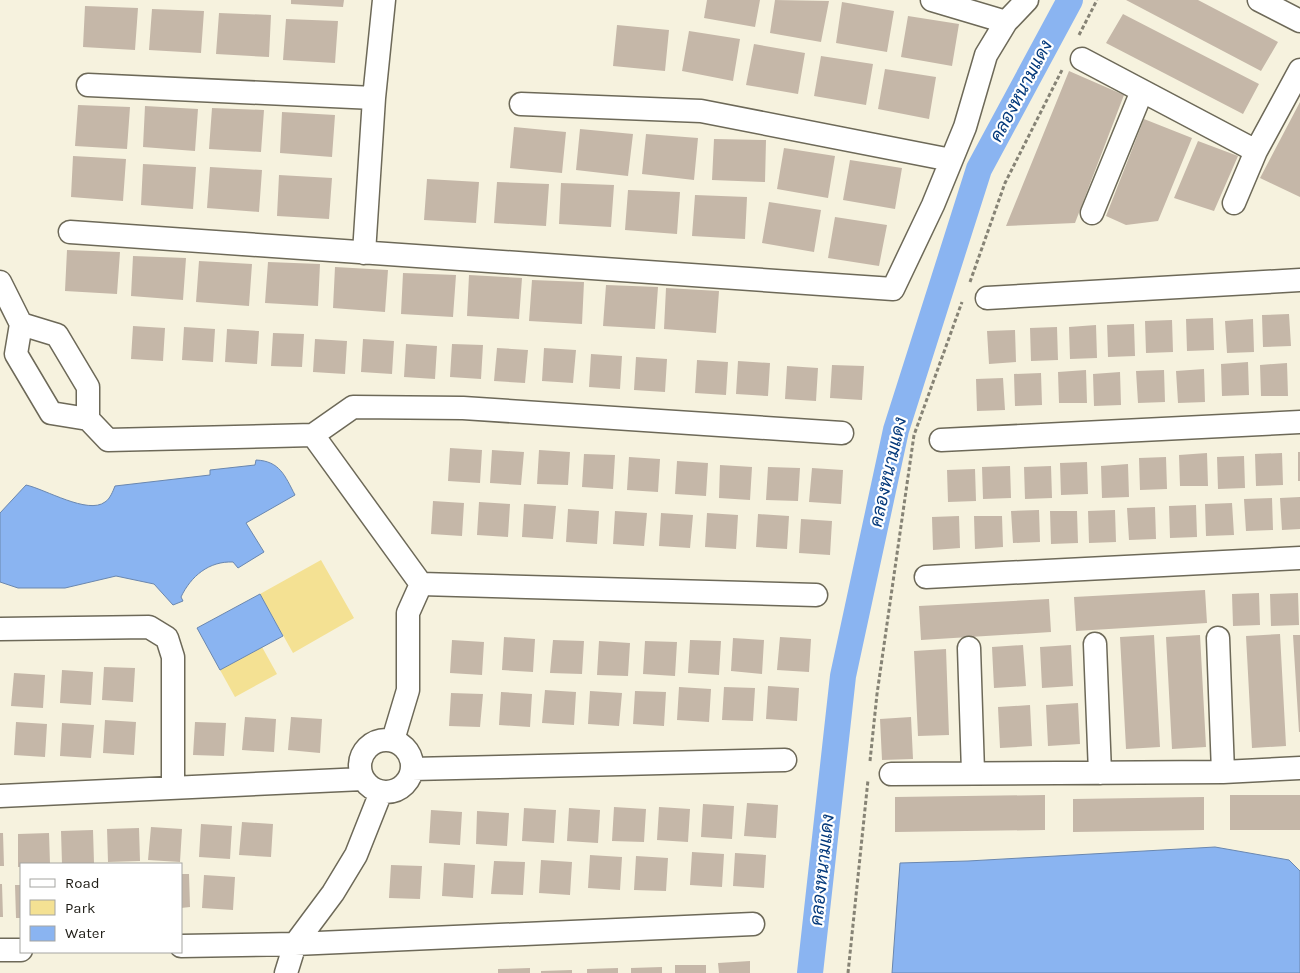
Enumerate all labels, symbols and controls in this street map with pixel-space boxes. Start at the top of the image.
water label: คลองหนามแดง [985,36,1057,146]
water label: คลองหนามแดง [865,415,911,529]
water label: คลองหนามแดง [805,813,839,927]
legend [20,863,182,953]
text: Road [65,874,100,892]
text: Park [65,899,95,917]
text: Water [65,924,106,942]

